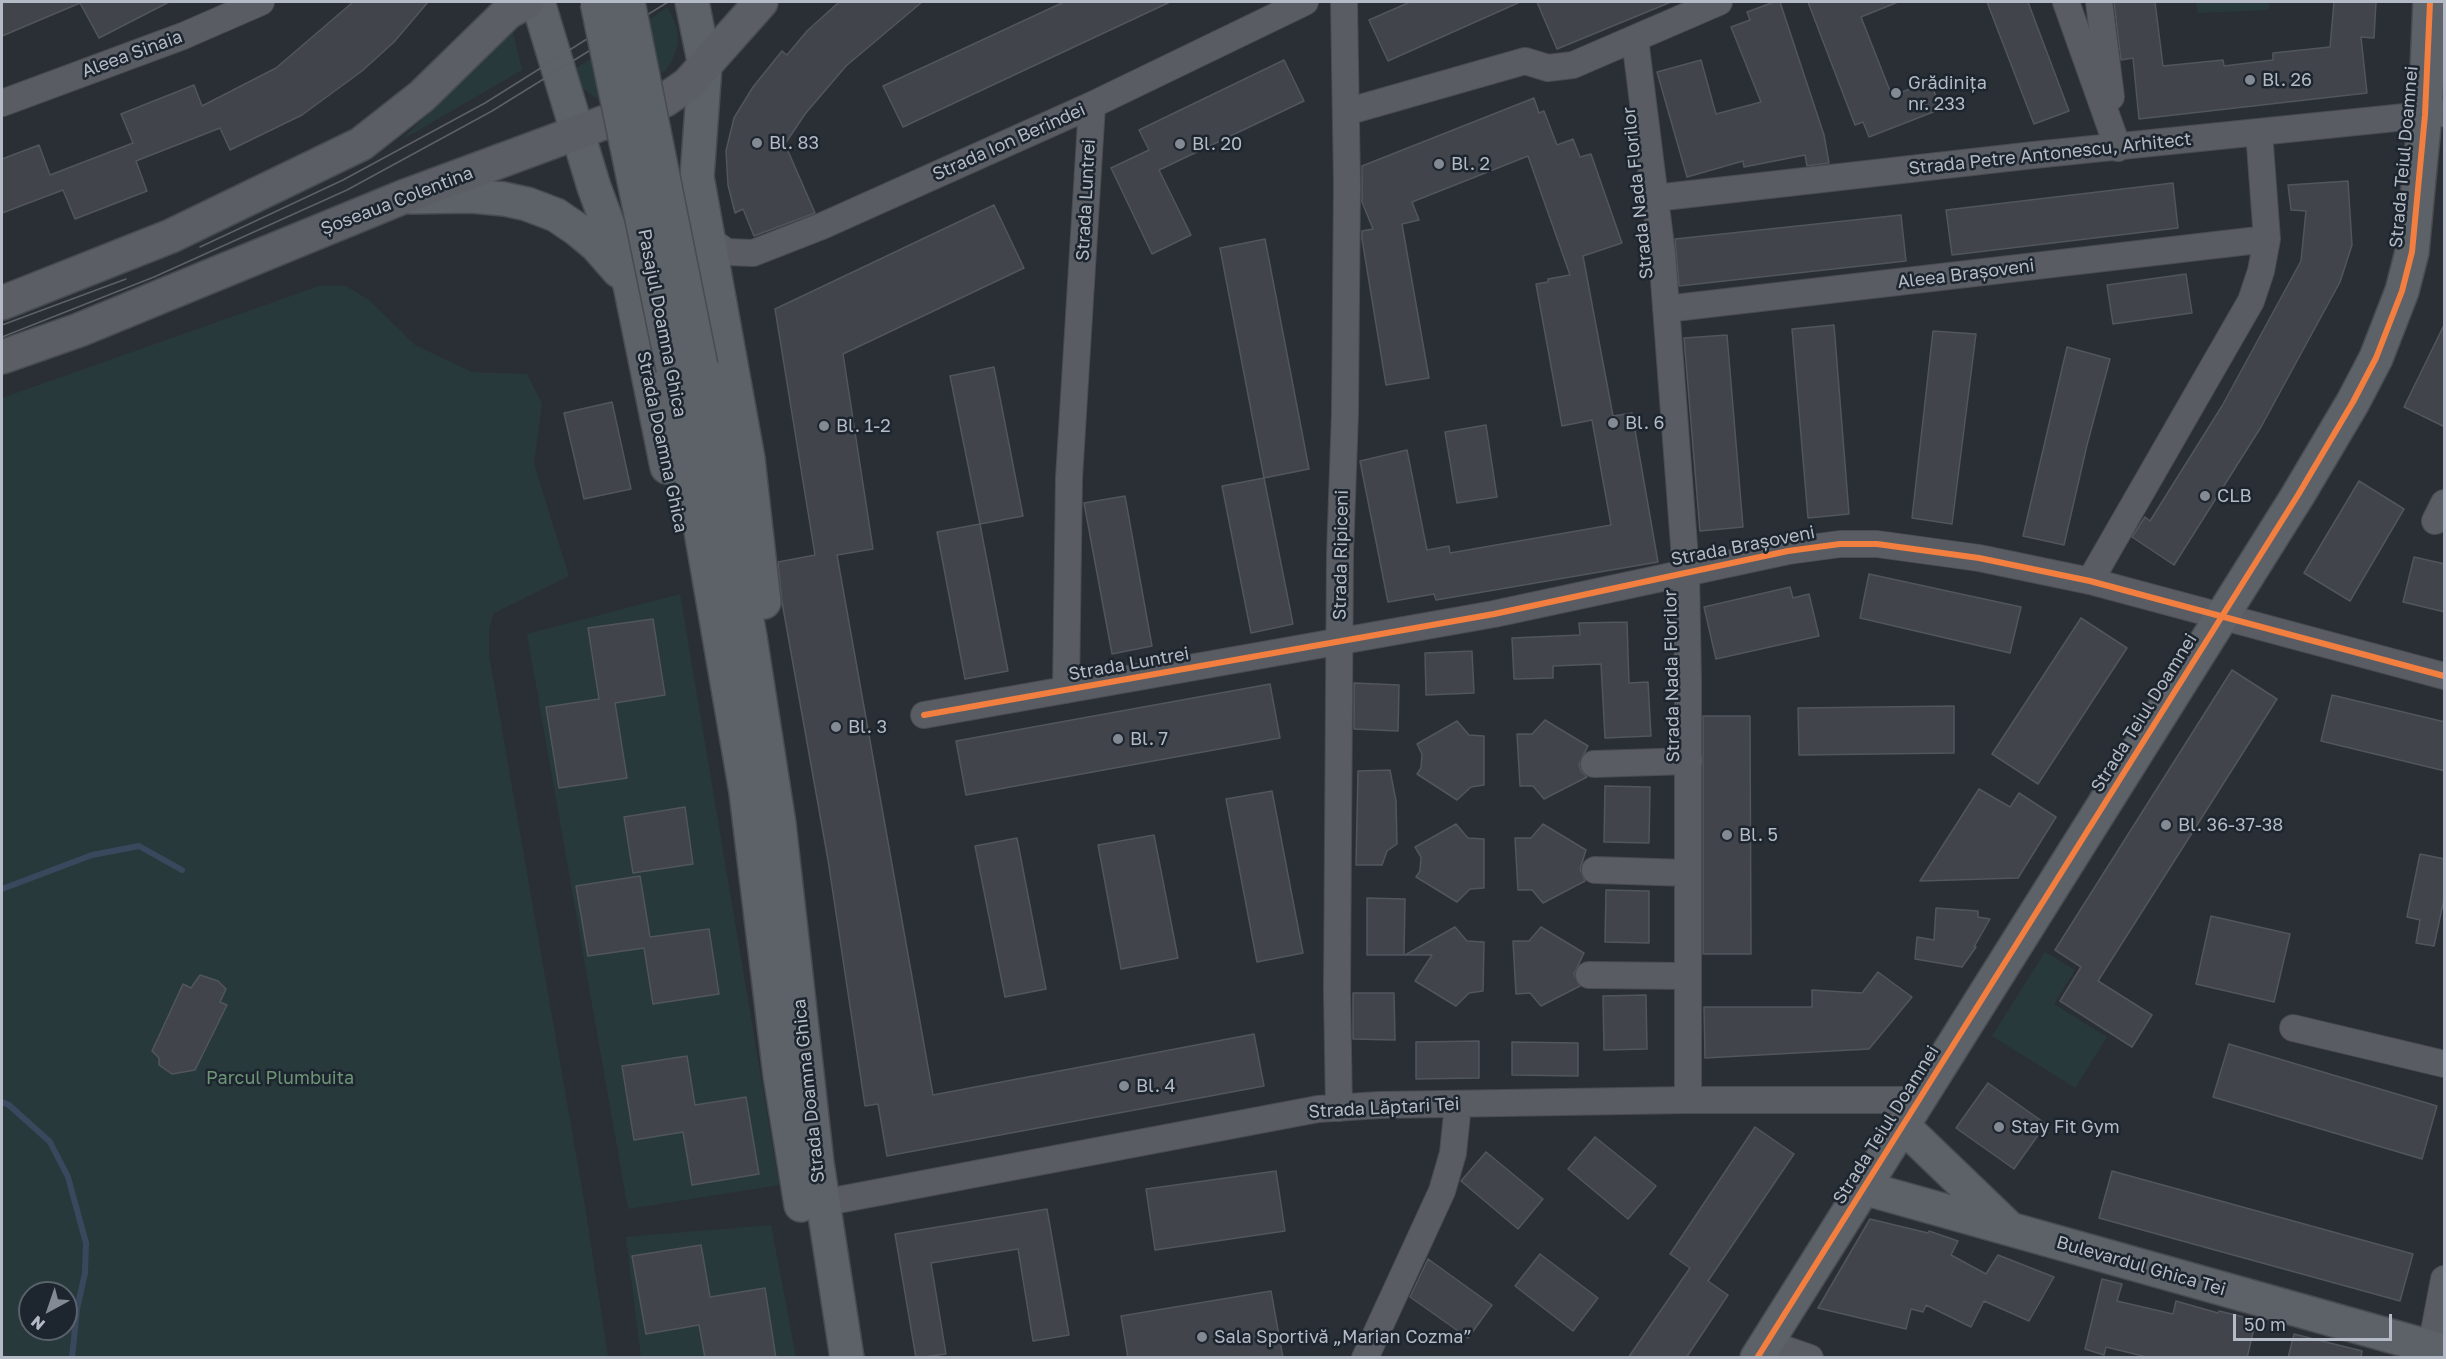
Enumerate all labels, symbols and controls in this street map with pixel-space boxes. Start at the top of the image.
street label: Aleea Sinaia [79,26,185,82]
street label: Strada Teiul Doamnei [2385,65,2423,249]
place label: Bl. 26 [2262,69,2312,91]
place label: Grădinița nr. 233 [1908,72,1987,115]
marker: Bl. 26 [2243,73,2257,87]
marker: Grădinița nr. 233 [1889,86,1903,100]
street label: Strada Ion Berindei [929,99,1089,185]
street label: Strada Nada Florilor [1618,106,1658,280]
street label: Strada Petre Antonescu, Arhitect [1907,128,2193,180]
place label: Bl. 83 [769,132,819,154]
place label: Bl. 20 [1192,133,1242,155]
marker: Bl. 83 [750,136,764,150]
marker: Bl. 20 [1173,137,1187,151]
street label: Strada Luntrei [1072,138,1100,262]
place label: Bl. 2 [1451,153,1490,175]
marker: Bl. 2 [1432,157,1446,171]
street label: Șoseaua Colentina [318,162,476,240]
street label: Pasajul Doamna Ghica [633,227,691,419]
street label: Aleea Brașoveni [1896,255,2036,293]
street label: Strada Doamna Ghica [632,349,692,535]
place label: Bl. 6 [1625,412,1665,434]
place label: Bl. 1-2 [836,415,891,437]
marker: Bl. 6 [1606,416,1620,430]
marker: Bl. 1-2 [817,419,831,433]
place label: CLB [2217,485,2252,507]
marker: CLB [2198,489,2212,503]
street label: Strada Ripiceni [1329,490,1353,620]
street label: Strada Brașoveni [1669,521,1817,571]
street label: Strada Nada Florilor [1660,589,1684,763]
street label: Strada Teiul Doamnei [2086,630,2202,796]
street label: Strada Luntrei [1067,643,1191,685]
place label: Bl. 3 [848,716,887,738]
marker: Bl. 3 [829,720,843,734]
place label: Bl. 7 [1130,728,1168,750]
marker: Bl. 7 [1111,732,1125,746]
place label: Bl. 36-37-38 [2178,814,2283,836]
marker: Bl. 36-37-38 [2159,818,2173,832]
place label: Bl. 5 [1739,824,1778,846]
marker: Bl. 5 [1720,828,1734,842]
street label: Strada Doamna Ghica [789,998,829,1184]
street label: Strada Teiul Doamnei [1828,1042,1944,1208]
park label: Parcul Plumbuita [206,1067,354,1089]
place label: Bl. 4 [1136,1075,1176,1097]
marker: Bl. 4 [1117,1079,1131,1093]
street label: Strada Lăptari Tei [1308,1093,1460,1123]
place label: Stay Fit Gym [2011,1116,2120,1138]
marker: Stay Fit Gym [1992,1120,2006,1134]
street label: Bulevardul Ghica Tei [2054,1231,2228,1301]
north arrow [18,1281,78,1341]
scale bar [2236,1302,2395,1340]
text: N [27,1312,49,1335]
text: 50 m [2244,1313,2286,1335]
place label: Sala Sportivă „Marian Cozma” [1214,1326,1472,1348]
marker: Sala Sportivă „Marian Cozma” [1195,1330,1209,1344]

